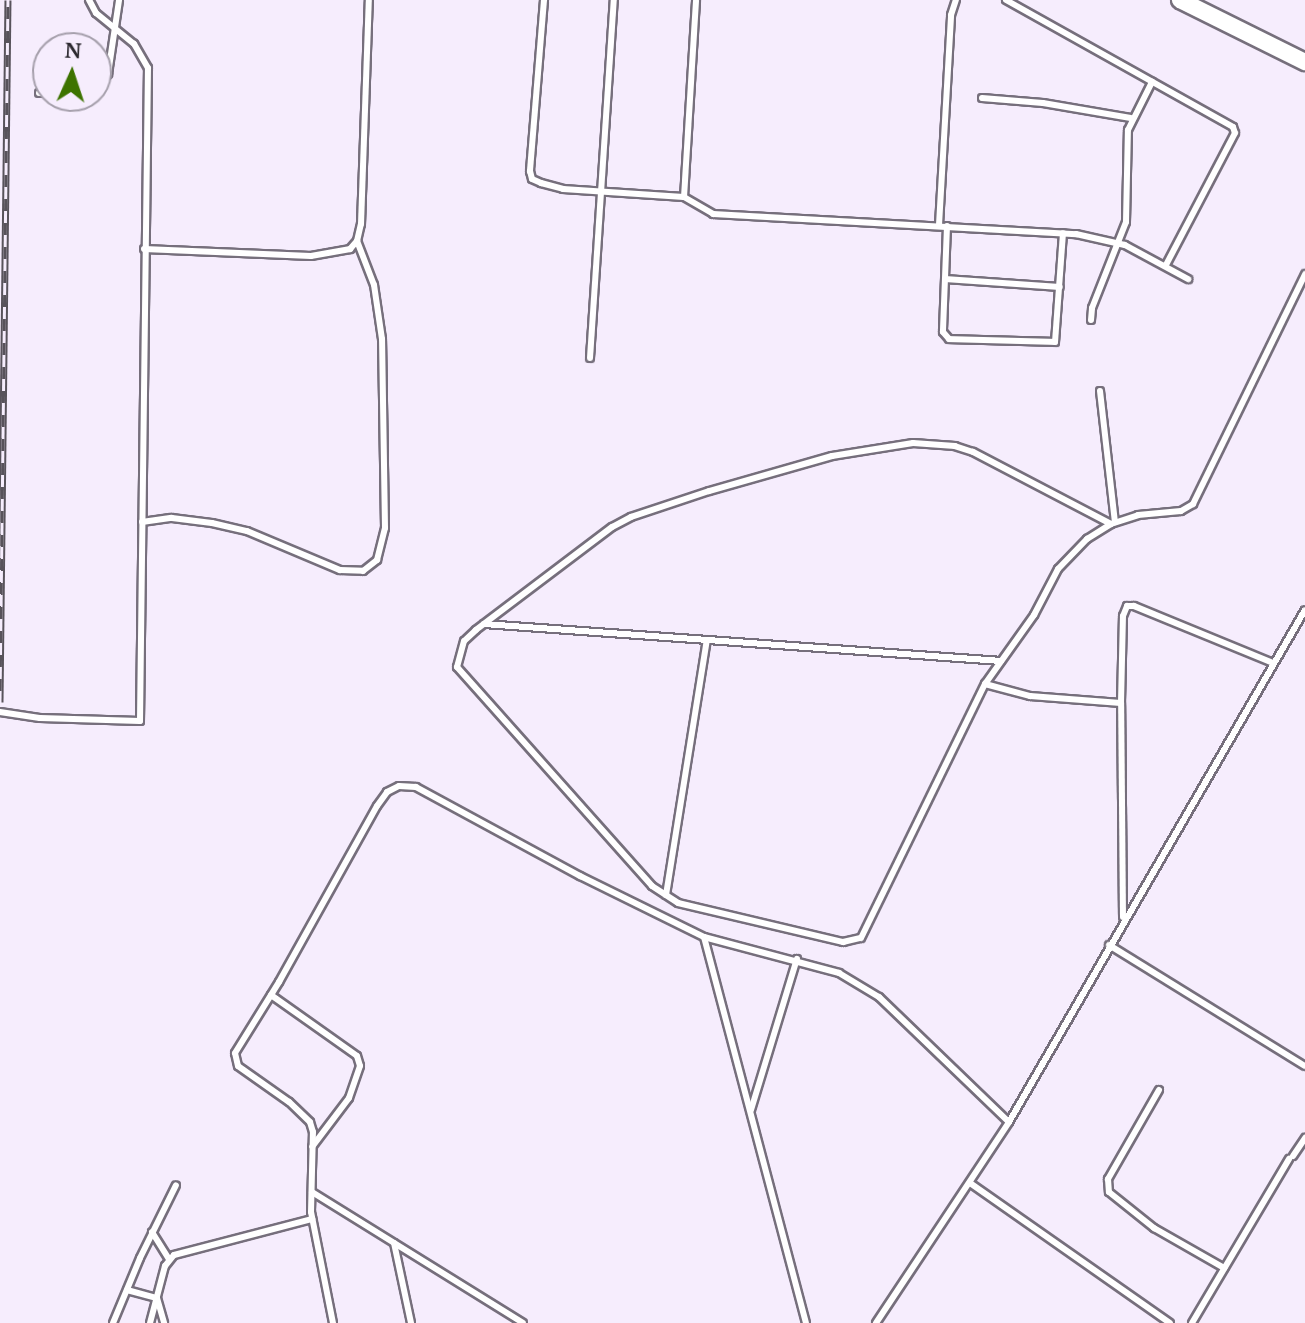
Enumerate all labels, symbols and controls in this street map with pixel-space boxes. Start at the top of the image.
north arrow [32,32,112,112]
text: N [64,35,82,64]

